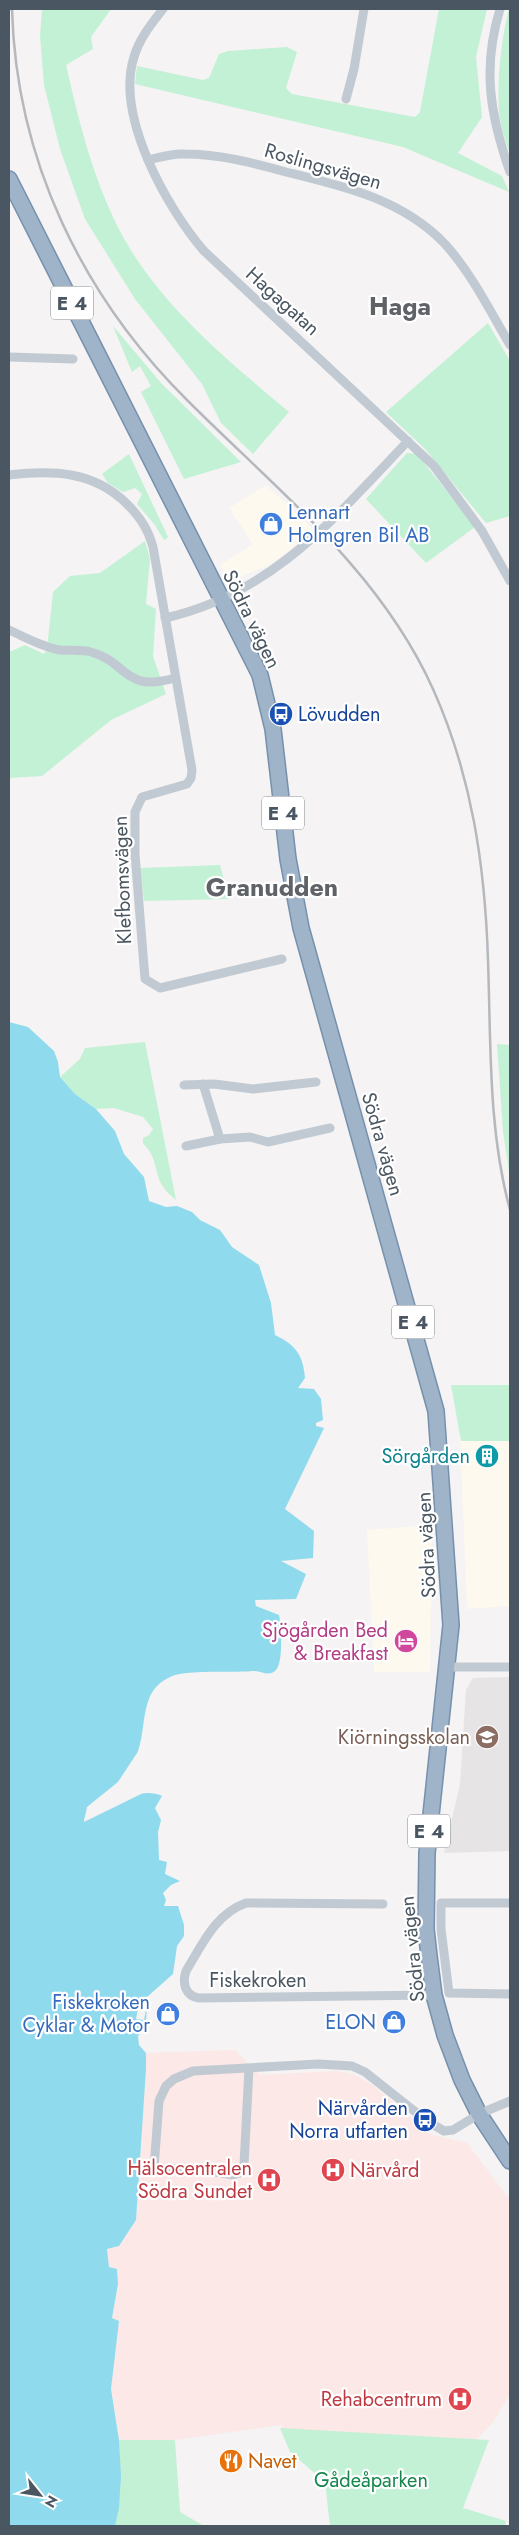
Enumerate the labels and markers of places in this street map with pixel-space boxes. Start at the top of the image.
place label: Lennart Holmgren Bil AB [288,498,430,550]
shop icon: Lennart Holmgren Bil AB [258,511,284,537]
place label: Lövudden [298,700,381,729]
bus stop icon: Lövudden [268,701,294,727]
place label: Sörgården [381,1442,470,1471]
building icon: Sörgården [474,1443,500,1469]
place label: Sjögården Bed & Breakfast [262,1616,388,1668]
hotel icon: Sjögården Bed & Breakfast [393,1628,419,1654]
place label: Kiörningsskolan [338,1723,470,1752]
school or university icon: Kiörningsskolan [474,1724,500,1750]
place label: Fiskekroken Cyklar & Motor [22,1988,150,2040]
shop icon: Fiskekroken Cyklar & Motor [155,2001,181,2027]
place label: ELON [325,2008,376,2037]
shop icon: ELON [381,2009,407,2035]
place label: Närvården Norra utfarten [289,2094,408,2146]
bus stop icon: Närvården Norra utfarten [412,2107,438,2133]
place label: Hälsocentralen Södra Sundet [127,2154,252,2206]
place label: Närvård [350,2156,419,2185]
hospital icon: Närvård [320,2157,346,2183]
hospital icon: Hälsocentralen Södra Sundet [256,2167,282,2193]
place label: Rehabcentrum [321,2385,442,2414]
hospital icon: Rehabcentrum [447,2386,473,2412]
place label: Navet [248,2447,297,2476]
restaurant icon: Navet [218,2448,244,2474]

